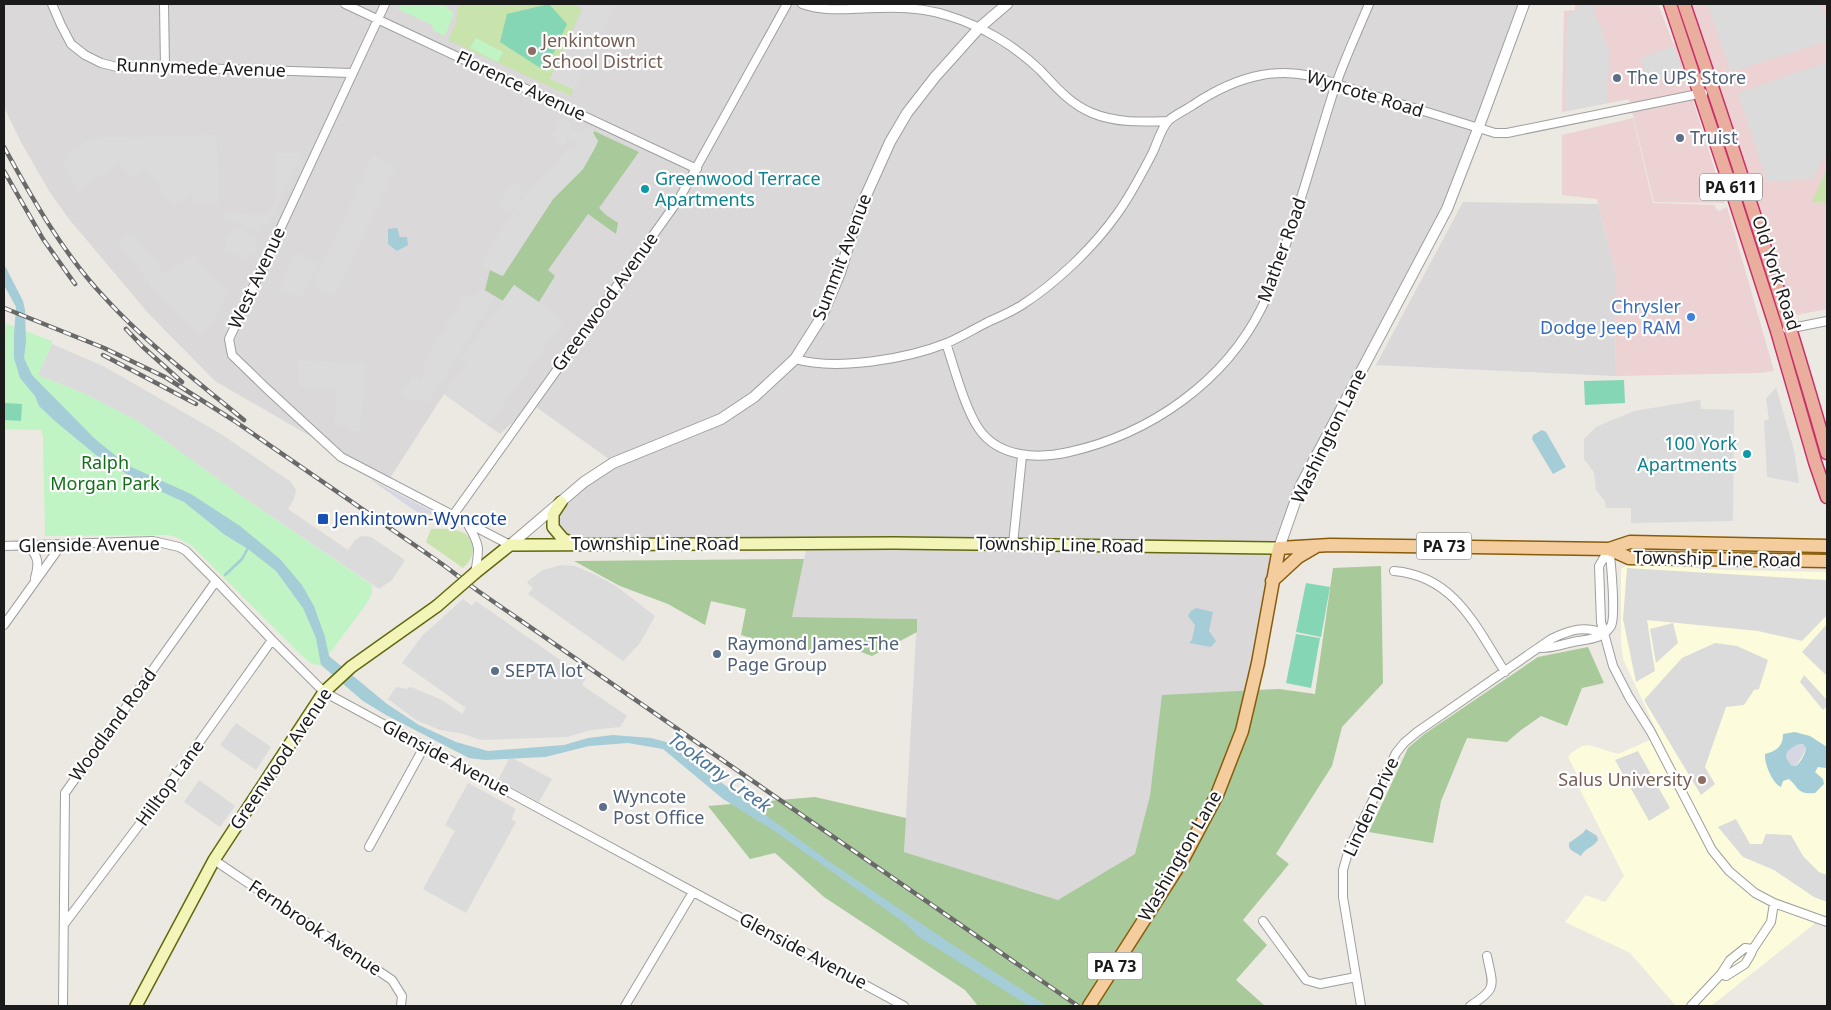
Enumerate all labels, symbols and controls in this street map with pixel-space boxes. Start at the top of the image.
place label: Jenkintown School District [540,28,663,73]
street label: Florence Avenue [453,45,590,126]
marker: Jenkintown School District [526,45,538,57]
street label: Runnymede Avenue [116,52,286,82]
street label: Wyncote Road [1304,64,1427,122]
place label: The UPS Store [1627,65,1746,89]
marker: The UPS Store [1611,72,1623,84]
place label: Truist [1690,125,1738,149]
marker: Truist [1674,132,1686,144]
place label: Greenwood Terrace Apartments [655,166,821,211]
road number: PA 611 [1700,173,1762,200]
marker: Greenwood Terrace Apartments [639,183,651,195]
street label: Summit Avenue [806,190,876,323]
street label: Mather Road [1251,194,1311,305]
street label: Old York Road [1747,212,1807,333]
street label: West Avenue [222,223,290,332]
street label: Greenwood Avenue [546,227,663,376]
place label: Chrysler Dodge Jeep RAM [1540,294,1682,339]
marker: Chrysler Dodge Jeep RAM [1685,311,1697,323]
street label: Washington Lane [1285,364,1371,507]
place label: 100 York Apartments [1637,431,1737,476]
marker: 100 York Apartments [1741,448,1753,460]
park label: Ralph Morgan Park [50,450,160,495]
place label: Jenkintown-Wyncote [332,506,507,530]
marker: Jenkintown-Wyncote [316,512,330,526]
street label: Glenside Avenue [18,531,160,557]
street label: Township Line Road [571,531,739,555]
street label: Township Line Road [976,531,1144,557]
road number: PA 73 [1416,532,1472,560]
street label: Township Line Road [1633,545,1801,571]
place label: Raymond James-The Page Group [727,631,899,676]
marker: Raymond James-The Page Group [711,648,723,660]
place label: SEPTA lot [505,658,583,682]
street label: Woodland Road [63,663,161,786]
marker: SEPTA lot [489,665,501,677]
street label: Greenwood Avenue [224,683,337,834]
street label: Glenside Avenue [378,713,515,801]
water label: Tookany Creek [663,726,777,819]
street label: Hilltop Lane [130,734,209,830]
street label: Linden Drive [1337,753,1404,860]
place label: Salus University [1558,767,1693,791]
marker: Salus University [1696,774,1708,786]
place label: Wyncote Post Office [613,784,704,829]
street label: Washington Lane [1132,786,1226,925]
marker: Wyncote Post Office [597,801,609,813]
street label: Fernbrook Avenue [244,874,387,981]
street label: Glenside Avenue [735,906,872,994]
road number: PA 73 [1088,952,1142,979]

